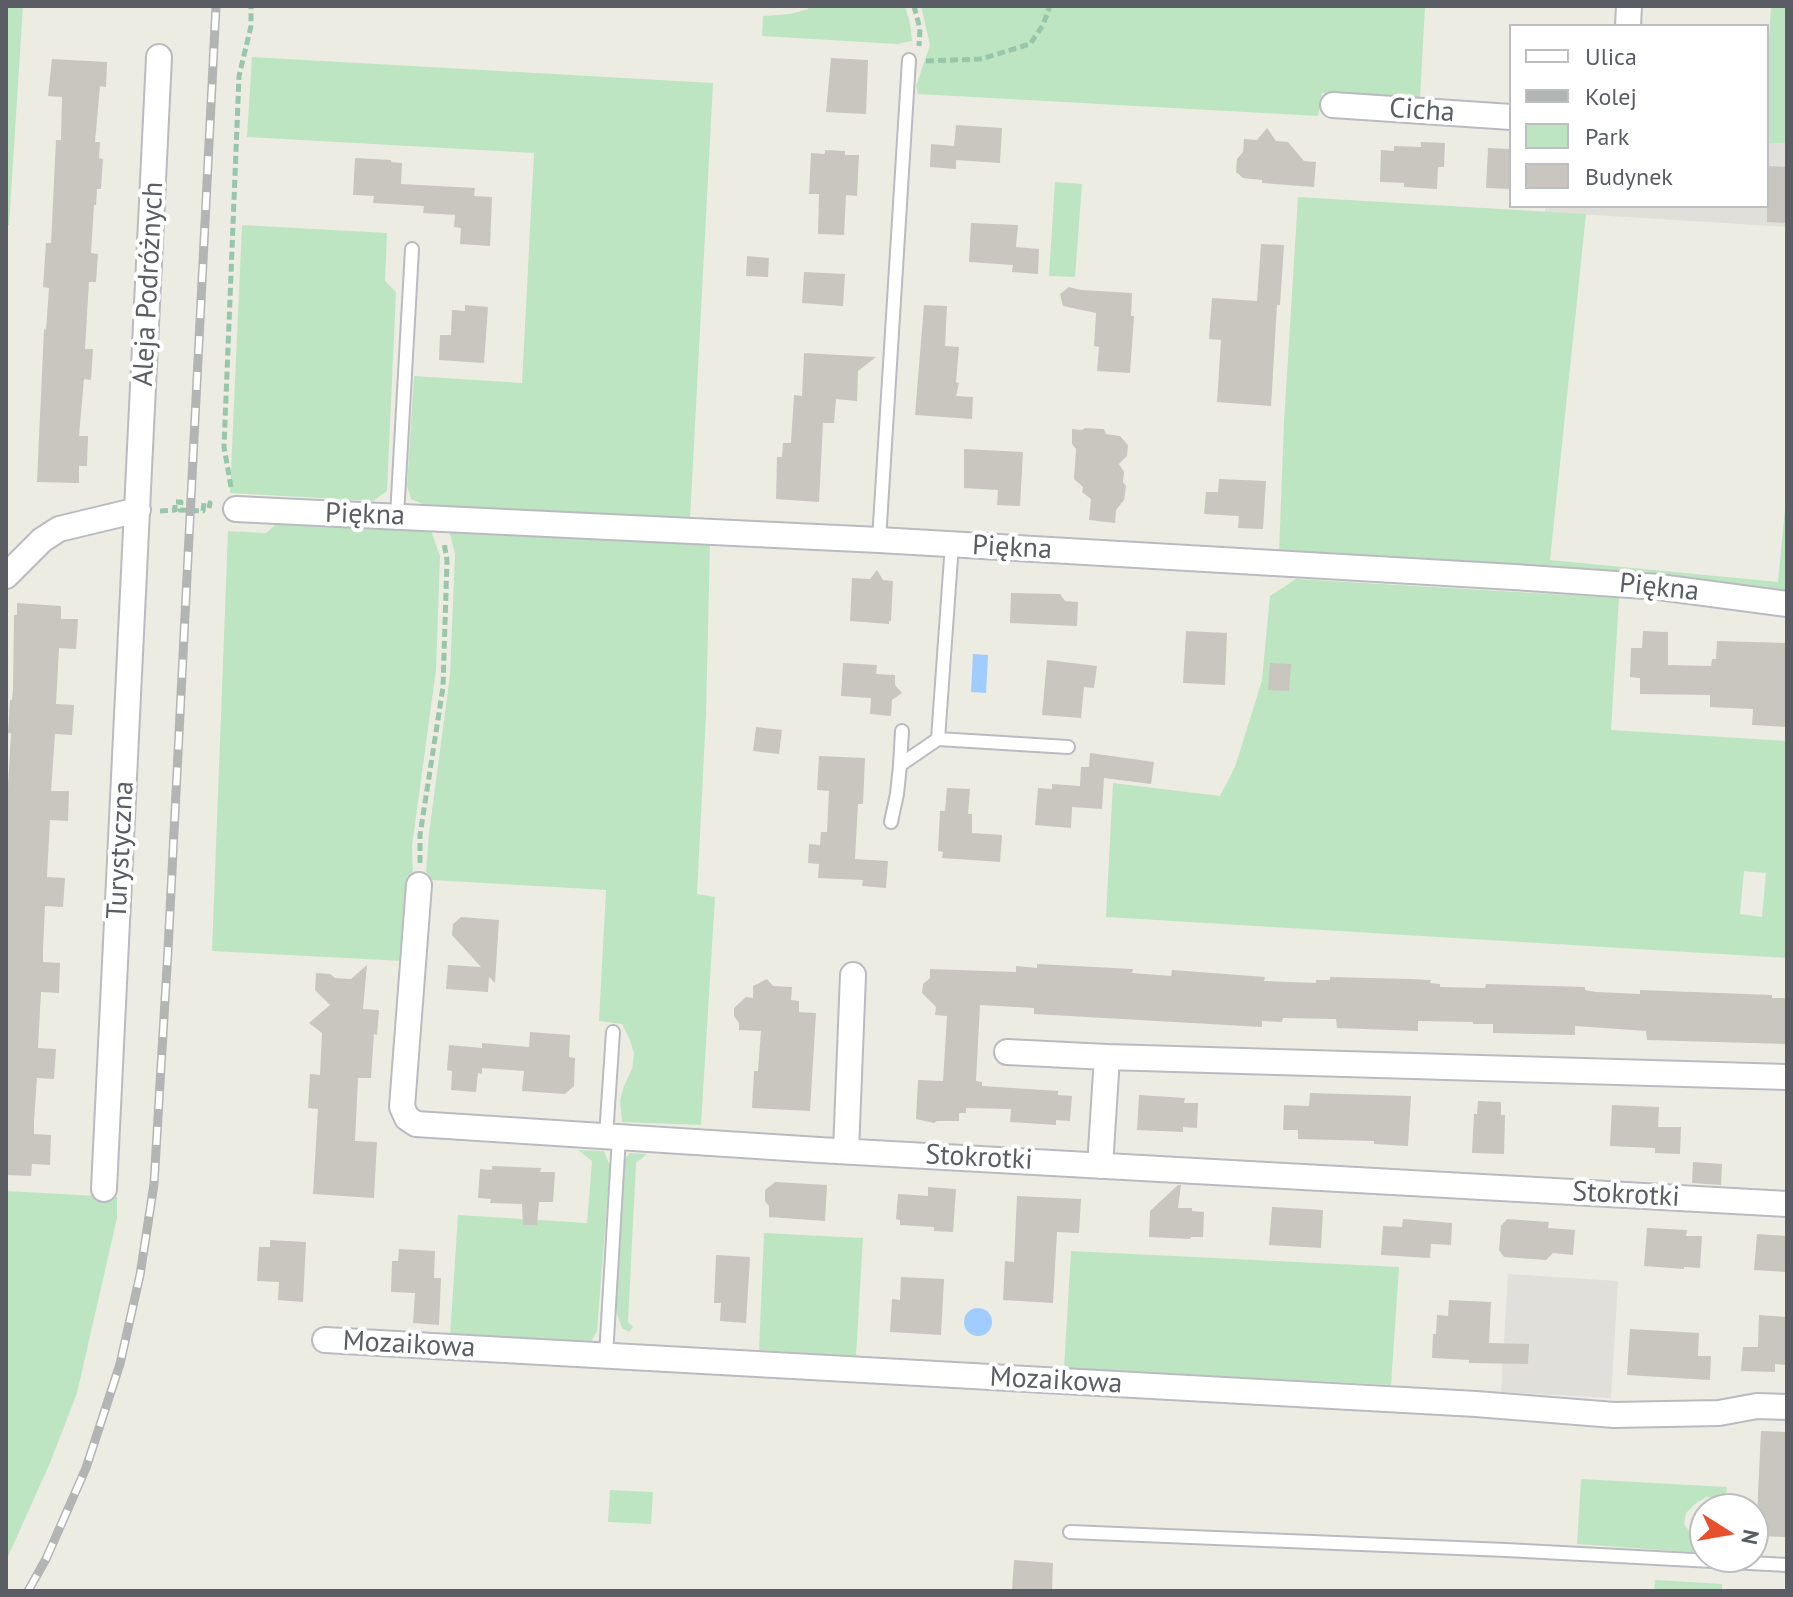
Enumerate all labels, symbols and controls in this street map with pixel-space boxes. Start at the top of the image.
legend [1509,24,1769,208]
text: Ulica [1585,41,1637,72]
text: Kolej [1585,81,1637,112]
street label: Cicha [1388,92,1456,130]
text: Park [1585,121,1629,152]
text: Budynek [1585,161,1673,192]
street label: Aleja Podróżnych [127,181,171,387]
street label: Piękna [324,497,406,533]
street label: Piękna [971,529,1053,567]
street label: Piękna [1617,567,1701,609]
street label: Turystyczna [101,780,141,920]
street label: Stokrotki [924,1138,1034,1178]
street label: Stokrotki [1571,1175,1681,1215]
street label: Mozaikowa [342,1325,476,1365]
street label: Mozaikowa [989,1361,1123,1401]
north arrow [1689,1493,1769,1573]
text: N [1735,1527,1766,1547]

